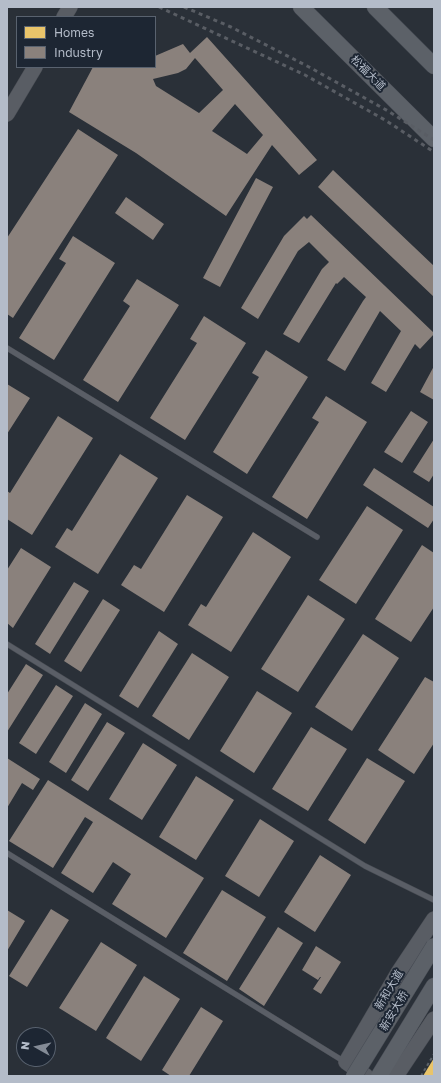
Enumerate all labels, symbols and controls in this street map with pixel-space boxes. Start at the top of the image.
legend [16,16,156,68]
text: Homes [54,25,94,40]
text: Industry [54,45,103,60]
street label: 松福大道 [348,53,388,93]
street label: 新和大道 [372,968,406,1012]
street label: 新安大桥 [377,989,411,1033]
north arrow [16,1027,56,1067]
text: N [18,1040,32,1050]

